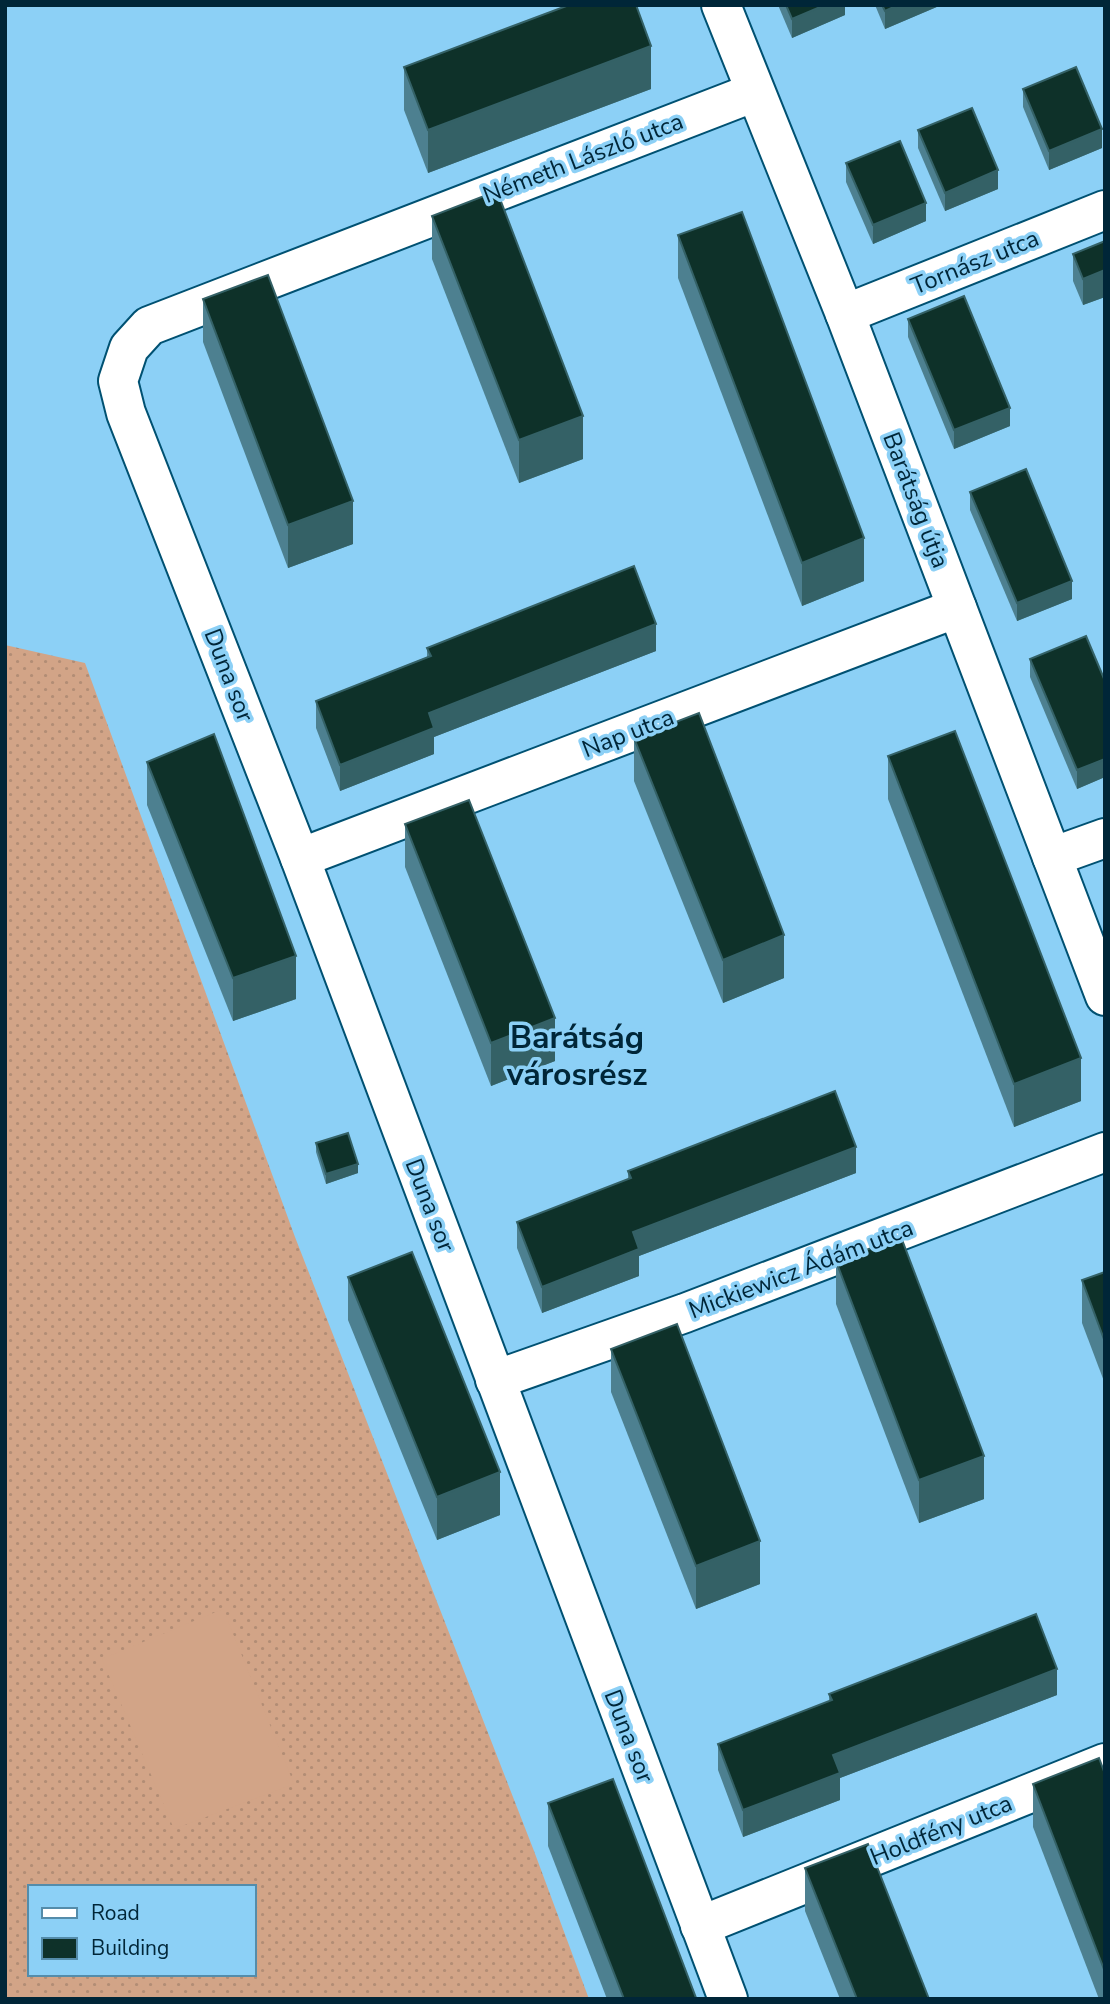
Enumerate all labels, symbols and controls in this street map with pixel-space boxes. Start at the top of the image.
street label: Németh László utca [478,105,688,211]
street label: Tornász utca [906,222,1044,302]
street label: Barátság útja [875,427,957,573]
street label: Duna sor [197,624,262,727]
street label: Nap utca [577,701,679,765]
district label: Barátság városrész [506,1016,647,1096]
street label: Duna sor [398,1154,463,1257]
street label: Mickiewicz Ádám utca [684,1211,918,1327]
street label: Duna sor [597,1685,662,1788]
street label: Holdfény utca [865,1787,1017,1873]
legend [28,1885,256,1976]
text: Road [91,1899,140,1927]
text: Building [91,1934,169,1962]

